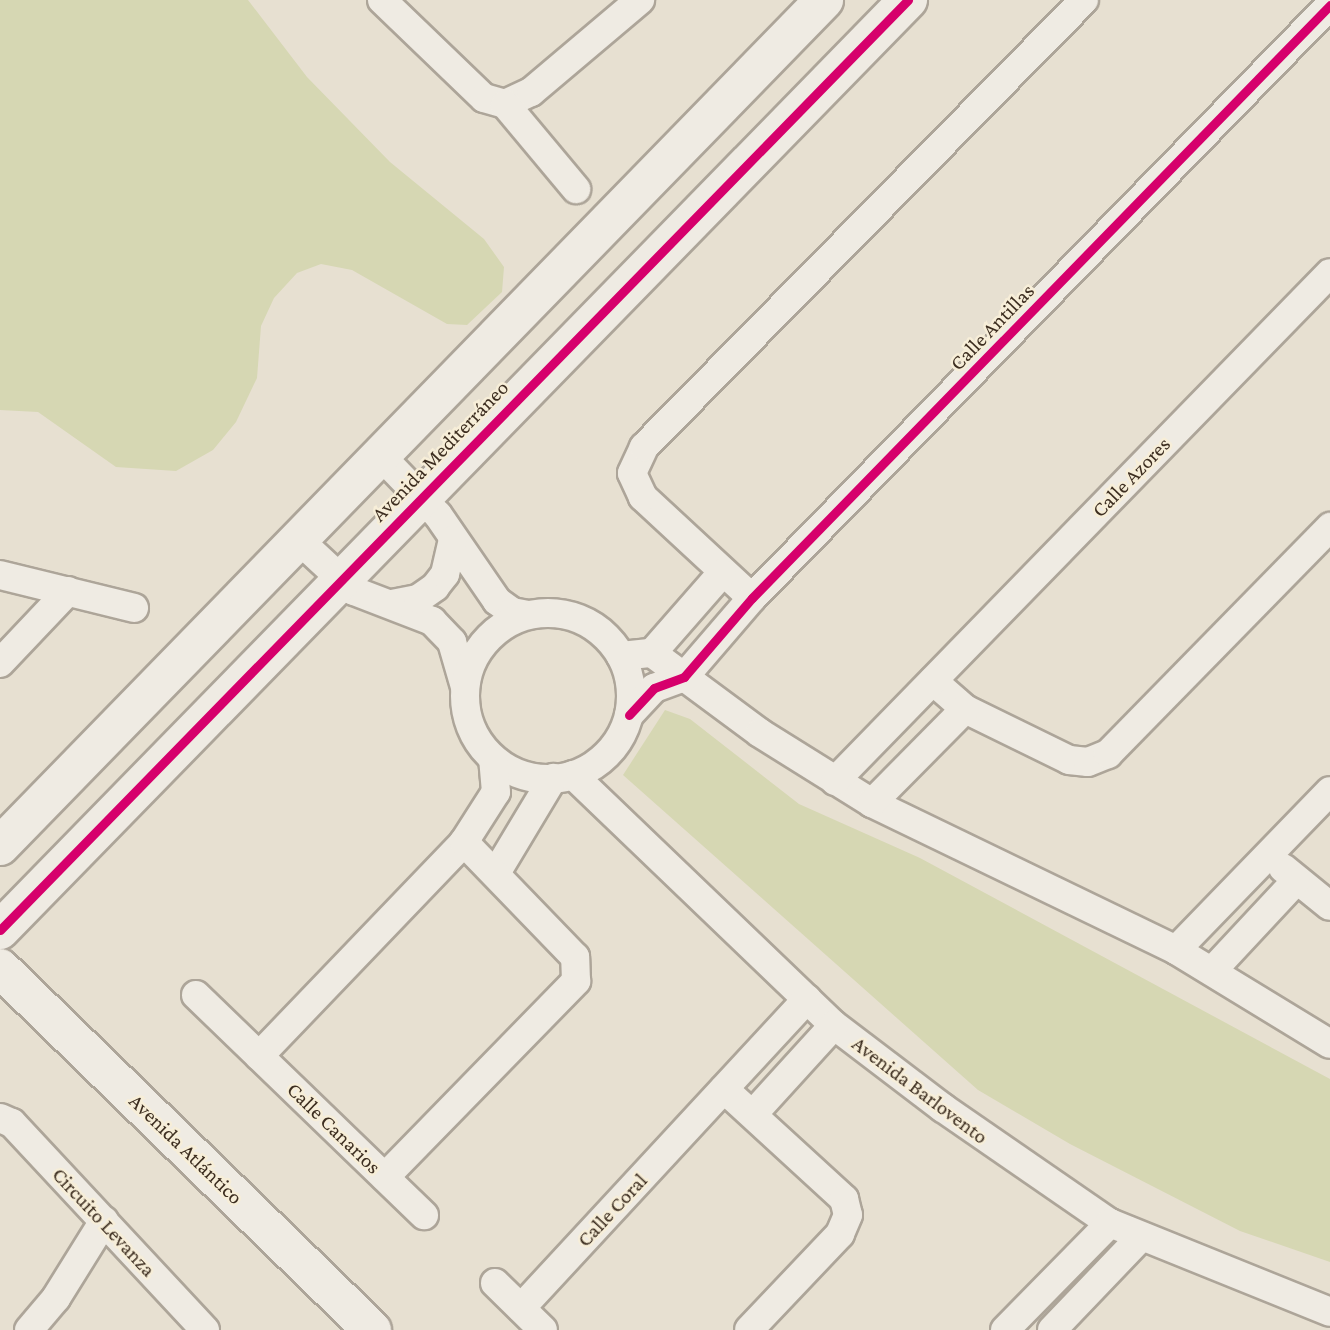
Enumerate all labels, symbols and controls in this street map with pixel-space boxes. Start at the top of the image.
street label: Calle Antillas [944,278,1040,376]
street label: Avenida Mediterráneo [366,375,514,527]
street label: Calle Azores [1087,432,1175,522]
street label: Avenida Barlovento [847,1031,993,1149]
street label: Calle Canarios [282,1077,386,1179]
street label: Avenida Atlántico [124,1088,248,1210]
street label: Circuito Levanza [47,1162,161,1282]
street label: Calle Coral [572,1168,652,1252]

